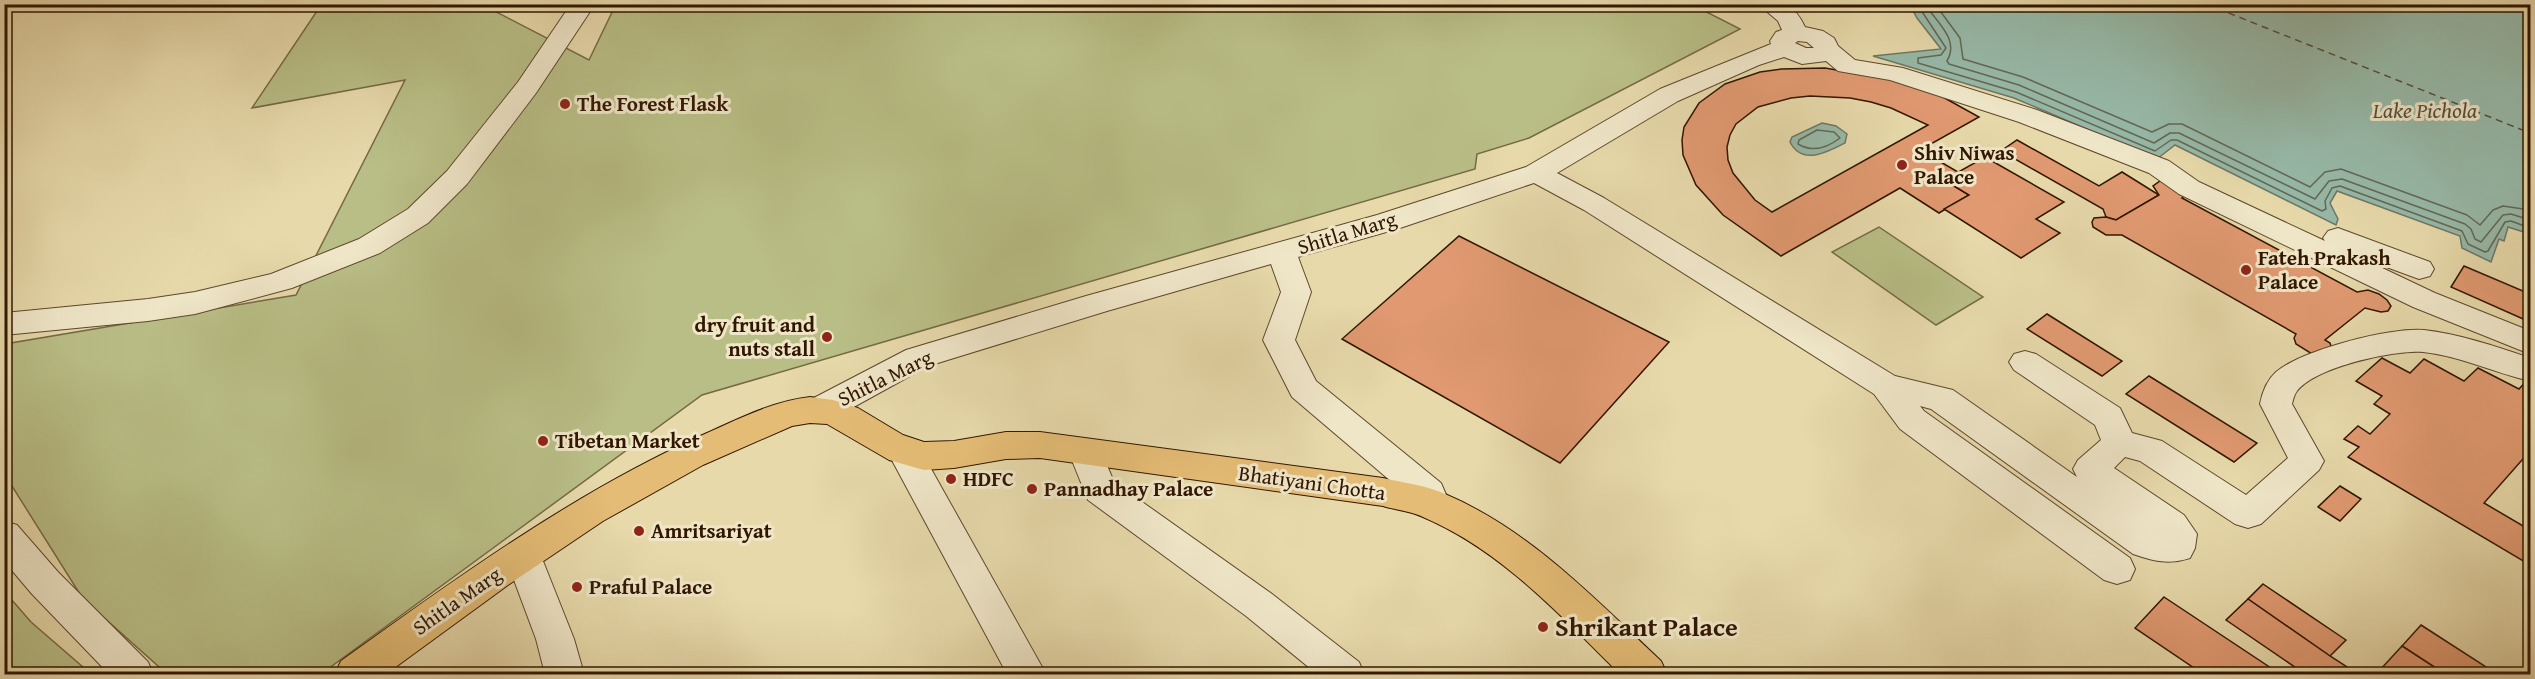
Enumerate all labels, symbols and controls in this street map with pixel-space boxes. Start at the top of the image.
place label: The Forest Flask [577,88,729,119]
water label: Lake Pichola [2372,94,2477,126]
marker: The Forest Flask [558,97,572,111]
place label: Shiv Niwas Palace [1914,137,2015,192]
marker: Shiv Niwas Palace [1895,158,1909,172]
street label: Shitla Marg [1294,203,1401,262]
place label: Fateh Prakash Palace [2258,242,2391,297]
marker: Fateh Prakash Palace [2239,263,2253,277]
place label: dry fruit and nuts stall [695,309,815,364]
marker: dry fruit and nuts stall [820,330,834,344]
street label: Shitla Marg [832,341,938,414]
place label: Tibetan Market [555,425,700,456]
marker: Tibetan Market [536,434,550,448]
street label: Bhatiyani Chotta [1237,457,1388,508]
place label: HDFC [963,463,1014,494]
marker: HDFC [944,472,958,486]
place label: Pannadhay Palace [1044,473,1213,504]
marker: Pannadhay Palace [1025,482,1039,496]
place label: Amritsariyat [651,515,772,546]
marker: Amritsariyat [632,524,646,538]
street label: Shitla Marg [406,558,508,643]
place label: Praful Palace [589,571,712,602]
marker: Praful Palace [570,580,584,594]
place label: Shrikant Palace [1555,607,1738,646]
marker: Shrikant Palace [1536,620,1550,634]

